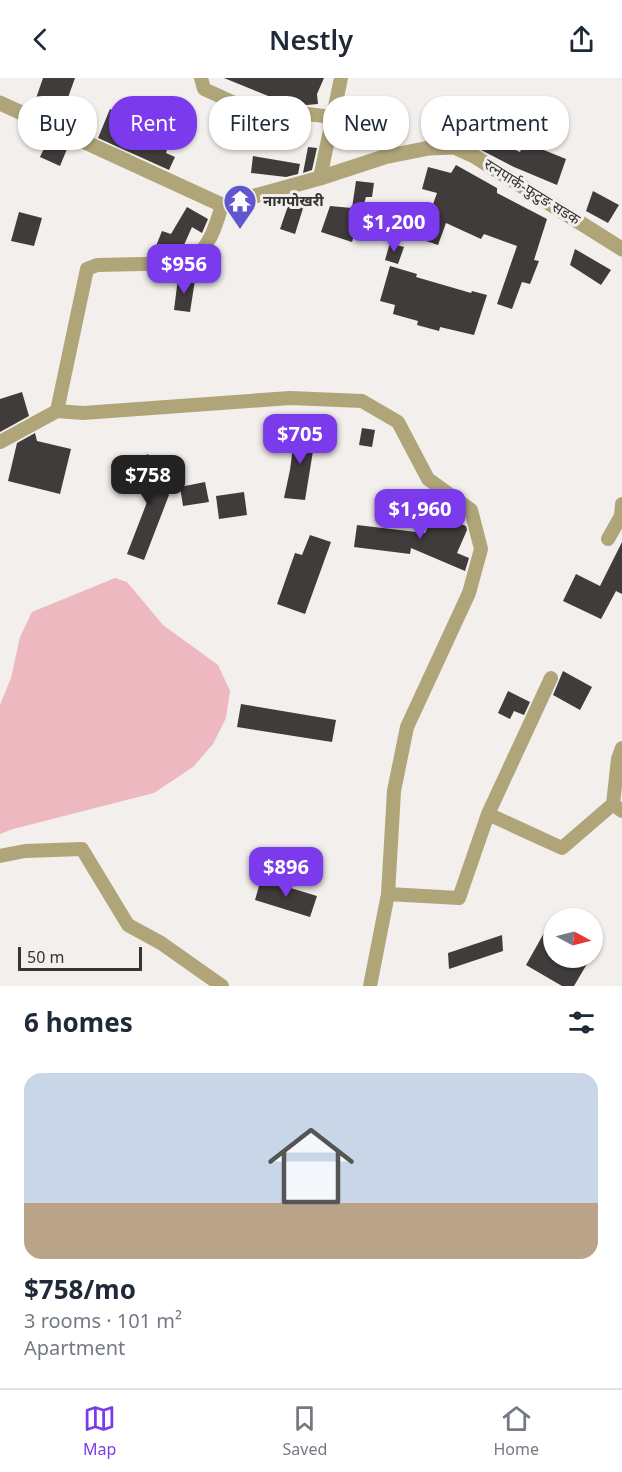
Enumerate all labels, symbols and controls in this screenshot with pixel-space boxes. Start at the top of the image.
text: Nestly [269,21,353,58]
icon: back [24,23,57,56]
icon: share [565,23,598,56]
chip: Buy [18,96,97,150]
chip: Rent [109,96,197,150]
chip: Filters [209,96,311,150]
chip: New [323,96,409,150]
chip: Apartment [421,96,569,150]
street label: रत्नपार्क-फुटुङ सडक [480,154,585,230]
temple icon: नागपोखरी [222,183,258,230]
place label: नागपोखरी [263,190,324,210]
pin: $1,200 [345,202,443,253]
text: $1,200 [363,208,425,235]
pin: $956 [148,244,220,295]
text: $956 [161,250,207,277]
pin: $705 [264,414,336,465]
text: $705 [277,420,323,447]
pin: $758 [112,455,184,506]
text: $758 [125,461,171,488]
pin: $1,960 [371,489,469,540]
text: $1,960 [389,495,451,522]
pin: $896 [250,847,322,898]
text: $896 [263,853,309,880]
north arrow [543,908,603,968]
map controls [543,908,603,968]
scale bar [18,944,142,972]
text: 50 m [27,946,64,968]
text: 6 homes [24,1004,133,1040]
icon: filters [565,1006,598,1039]
icon: home [257,1112,365,1220]
text: $758/mo [24,1271,136,1307]
text: 3 rooms · 101 m² [24,1307,182,1334]
text: Apartment [24,1334,125,1361]
tab: Map [83,1402,116,1460]
tab: Saved [283,1402,327,1460]
tab: Home [493,1402,539,1460]

